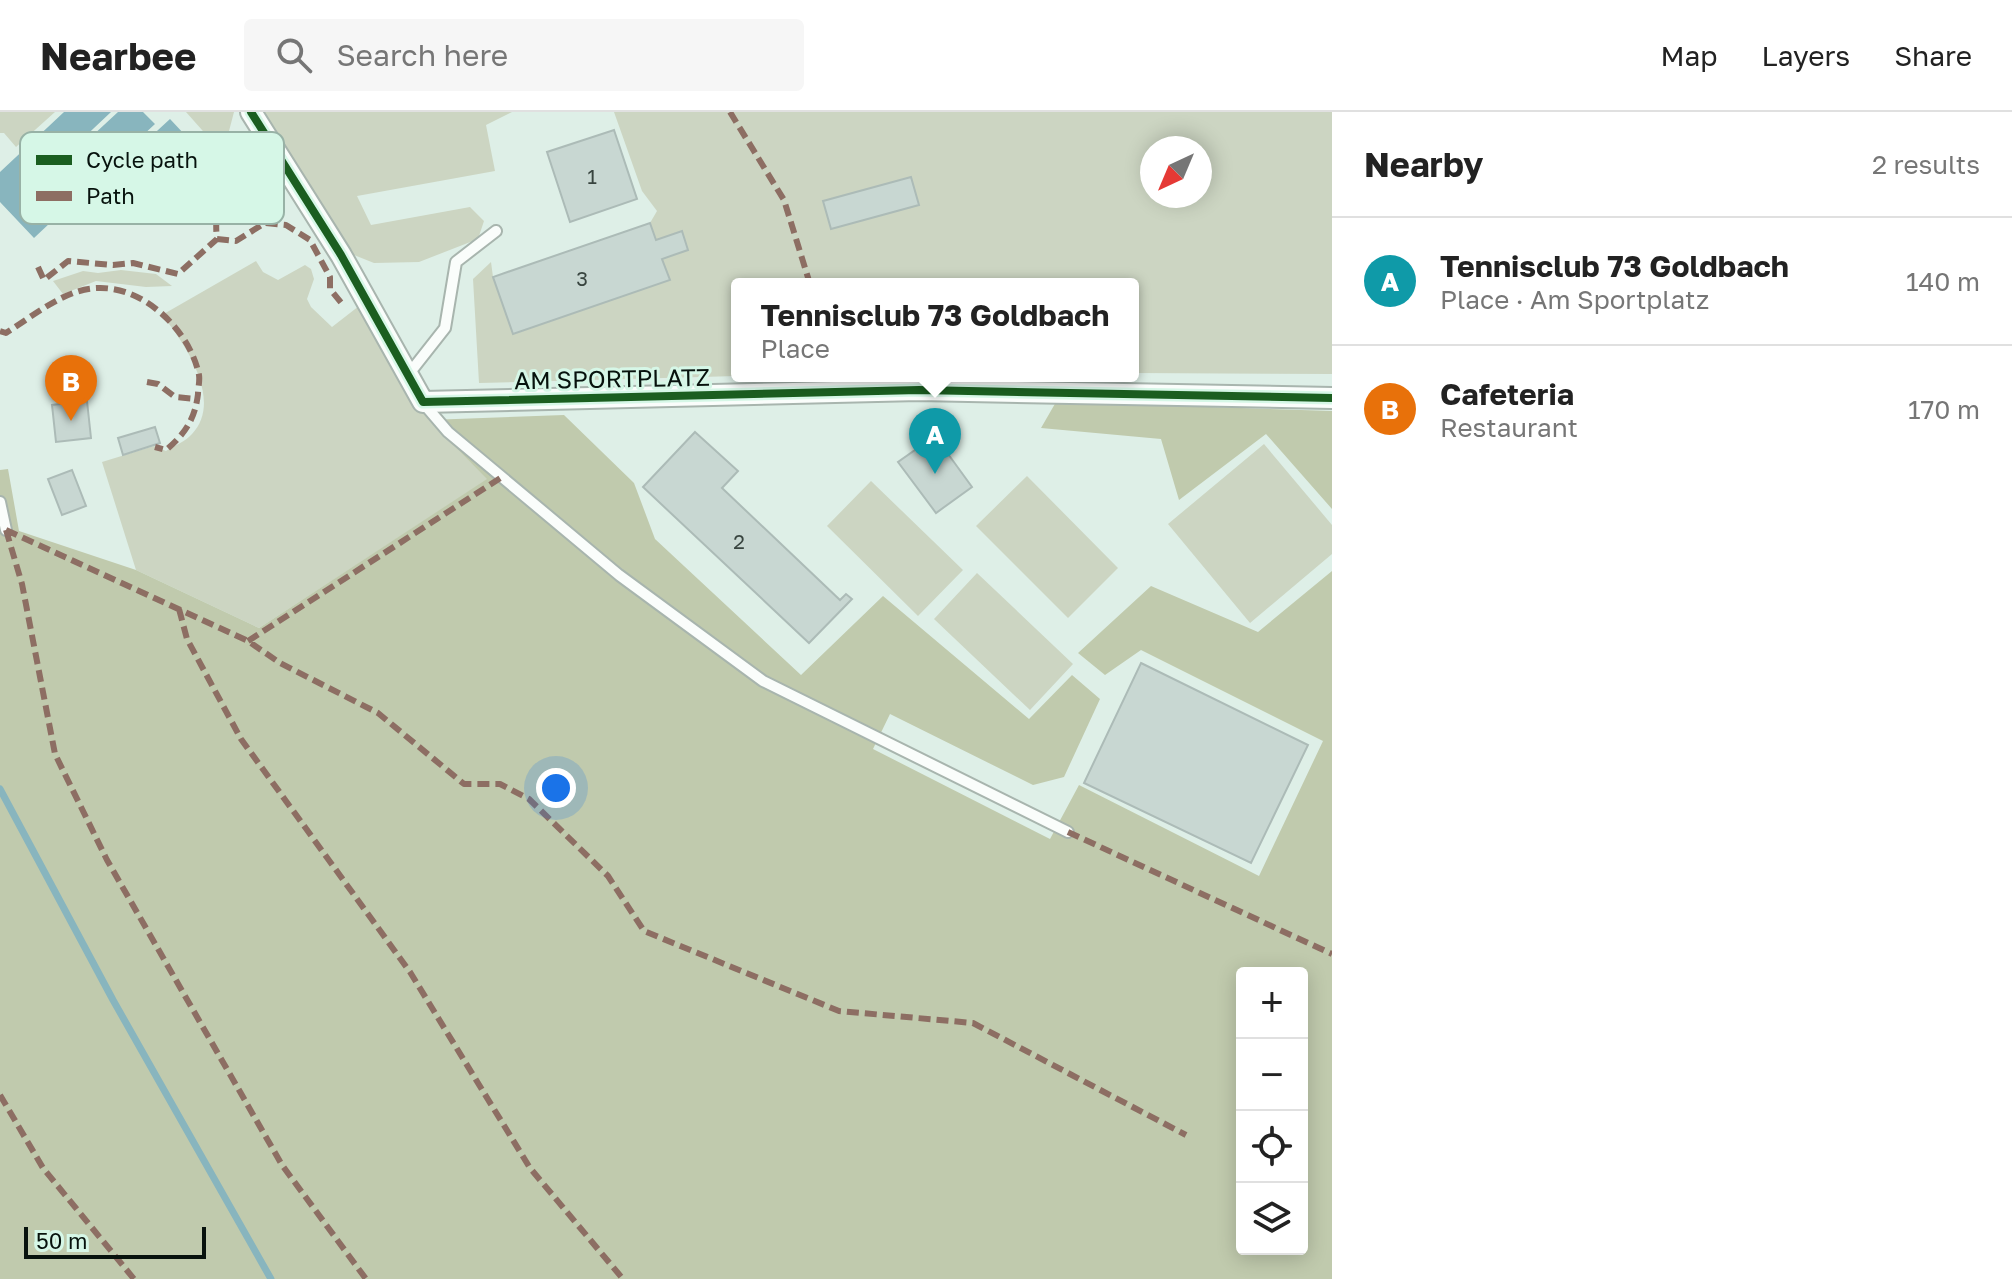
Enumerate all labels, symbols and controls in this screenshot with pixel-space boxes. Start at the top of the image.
search box [244,19,804,91]
text: Nearbee [40,33,196,78]
icon: search [272,33,316,77]
text: Search here [336,37,508,73]
text: Map [1660,39,1718,72]
text: Layers [1762,39,1850,72]
text: Share [1894,39,1972,72]
legend [20,132,284,224]
north arrow [1140,136,1212,208]
text: Nearby [1364,144,1484,184]
text: Cycle path [86,146,198,173]
text: 2 results [1872,149,1980,180]
house number: 1 [587,164,597,188]
text: Path [86,182,135,209]
text: Tennisclub 73 Goldbach [1440,248,1789,284]
house number: 3 [576,266,588,290]
text: A [1381,266,1399,297]
text: 140 m [1906,266,1980,297]
popup [731,278,1139,382]
text: Place · Am Sportplatz [1440,284,1709,315]
text: Tennisclub 73 Goldbach [760,297,1110,333]
text: Place [760,333,830,364]
pin: B [45,355,97,421]
street label: AM SPORTPLATZ [514,362,710,394]
text: Cafeteria [1440,376,1574,412]
text: B [1381,394,1399,425]
text: 170 m [1908,394,1980,425]
pin: A [909,408,961,474]
text: Restaurant [1440,412,1578,443]
house number: 2 [733,529,745,553]
your location [536,768,576,808]
map controls [1236,967,1308,1255]
button: + [1236,967,1308,1039]
button: − [1236,1039,1308,1111]
button: locate [1236,1111,1308,1183]
button: layers [1236,1183,1308,1255]
scale bar [24,1223,206,1259]
text: 50 m [36,1227,87,1254]

